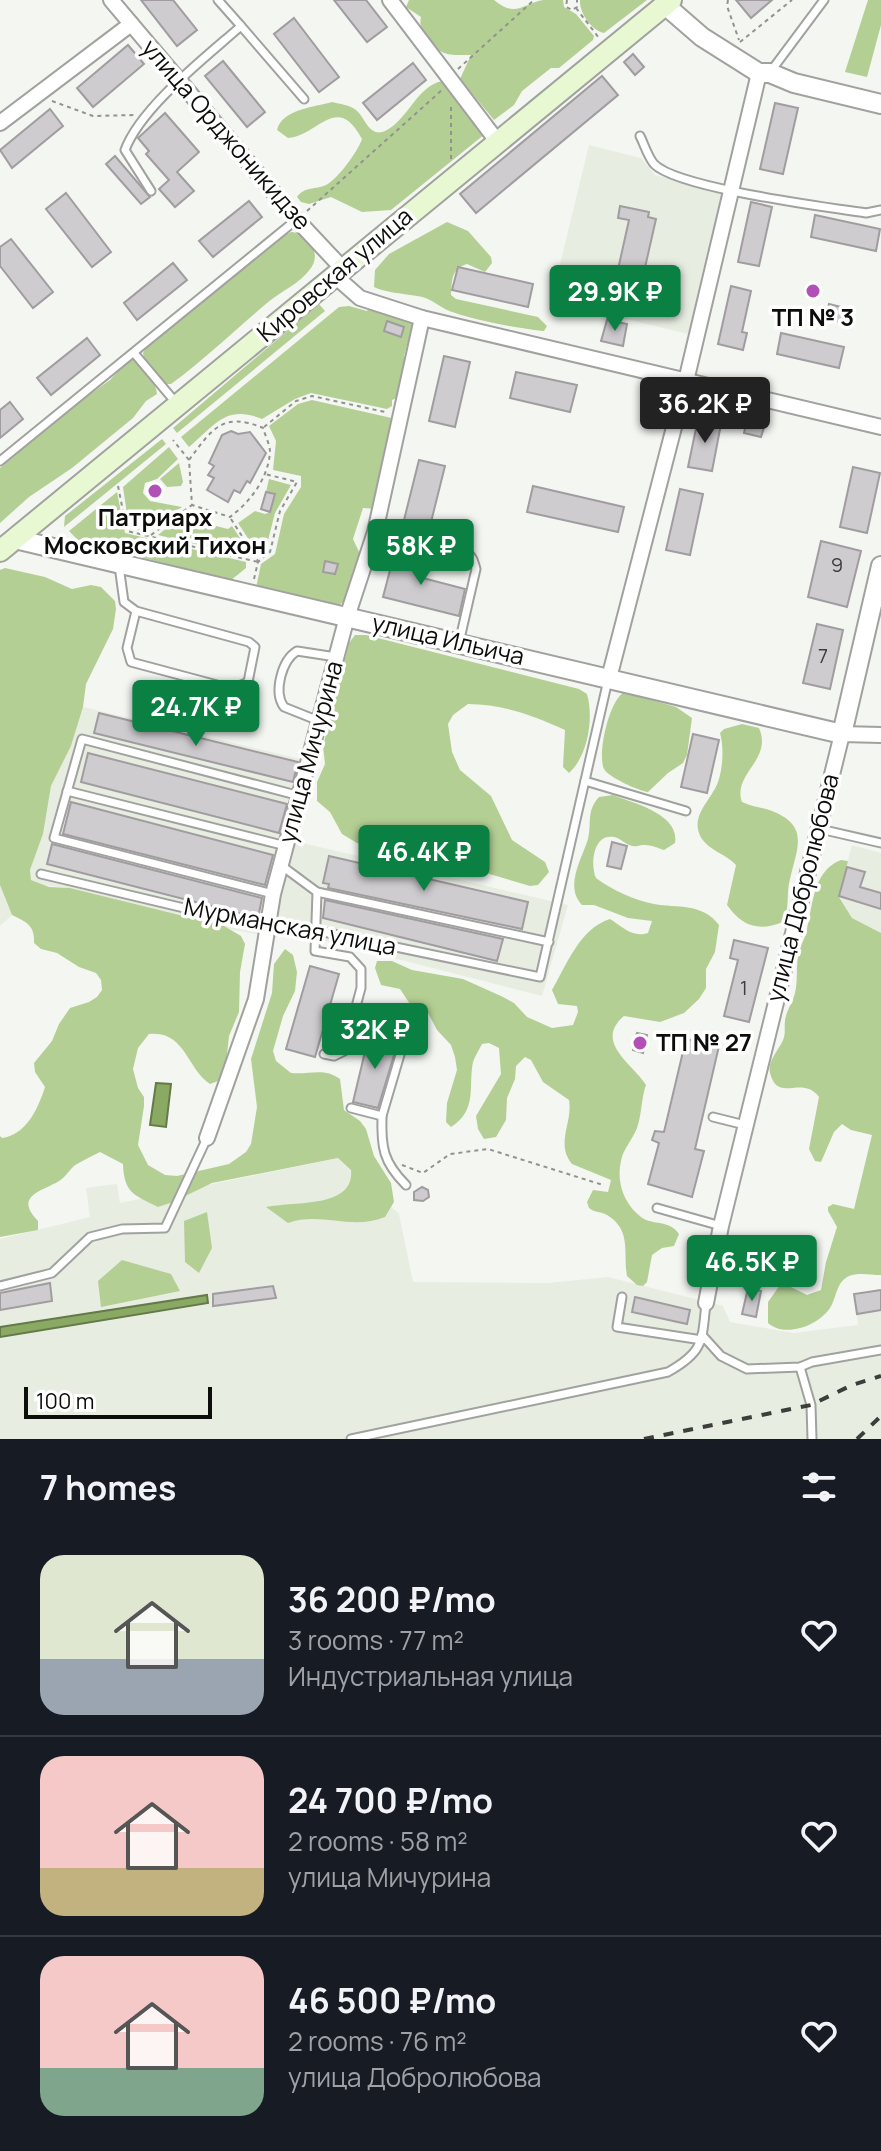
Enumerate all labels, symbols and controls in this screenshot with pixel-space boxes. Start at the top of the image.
street label: улица Орджоникидзе [135,32,319,237]
street label: Кировская улица [249,199,419,349]
pin: 29.9K ₽ [541,265,689,333]
text: 29.9K ₽ [568,273,662,309]
marker: ТП № 3 [804,282,822,300]
place label: ТП № 3 [772,300,854,333]
pin: 36.2K ₽ [631,377,779,445]
text: 36.2K ₽ [658,385,752,421]
marker: Патриарх Московский Тихон [146,482,164,500]
place label: Патриарх Московский Тихон [44,500,266,561]
pin: 58K ₽ [365,519,477,587]
text: 58K ₽ [386,527,456,563]
house number: 9 [831,551,843,578]
street label: улица Ильича [369,605,528,672]
house number: 7 [818,642,828,669]
street label: улица Мичурина [269,657,350,846]
pin: 24.7K ₽ [122,680,270,748]
text: 24.7K ₽ [150,688,242,724]
street label: улица Добролюбова [757,770,846,1005]
pin: 46.4K ₽ [350,825,498,893]
text: 46.4K ₽ [376,833,472,869]
street label: Мурманская улица [181,889,399,962]
house number: 1 [740,974,748,1001]
pin: 32K ₽ [319,1003,431,1071]
text: 32K ₽ [340,1011,410,1047]
place label: ТП № 27 [656,1025,752,1058]
marker: ТП № 27 [631,1034,649,1052]
pin: 46.5K ₽ [678,1235,826,1303]
text: 46.5K ₽ [705,1243,799,1279]
scale bar [24,1383,212,1419]
text: 100 m [36,1386,94,1416]
text: 7 homes [40,1464,176,1510]
icon: filters [797,1465,841,1509]
text: 36 200 ₽/mo [288,1576,496,1622]
icon: home [104,1587,200,1683]
icon: heart [797,1613,841,1657]
text: 3 rooms · 77 m² [288,1622,464,1658]
text: Индустриальная улица [288,1658,573,1694]
text: 24 700 ₽/mo [288,1777,493,1823]
icon: home [104,1788,200,1884]
icon: heart [797,1814,841,1858]
text: 2 rooms · 58 m² [288,1823,468,1859]
text: улица Мичурина [288,1859,491,1895]
text: 46 500 ₽/mo [288,1977,496,2023]
icon: home [104,1988,200,2084]
icon: heart [797,2014,841,2058]
text: 2 rooms · 76 m² [288,2023,467,2059]
text: улица Добролюбова [288,2059,542,2095]

